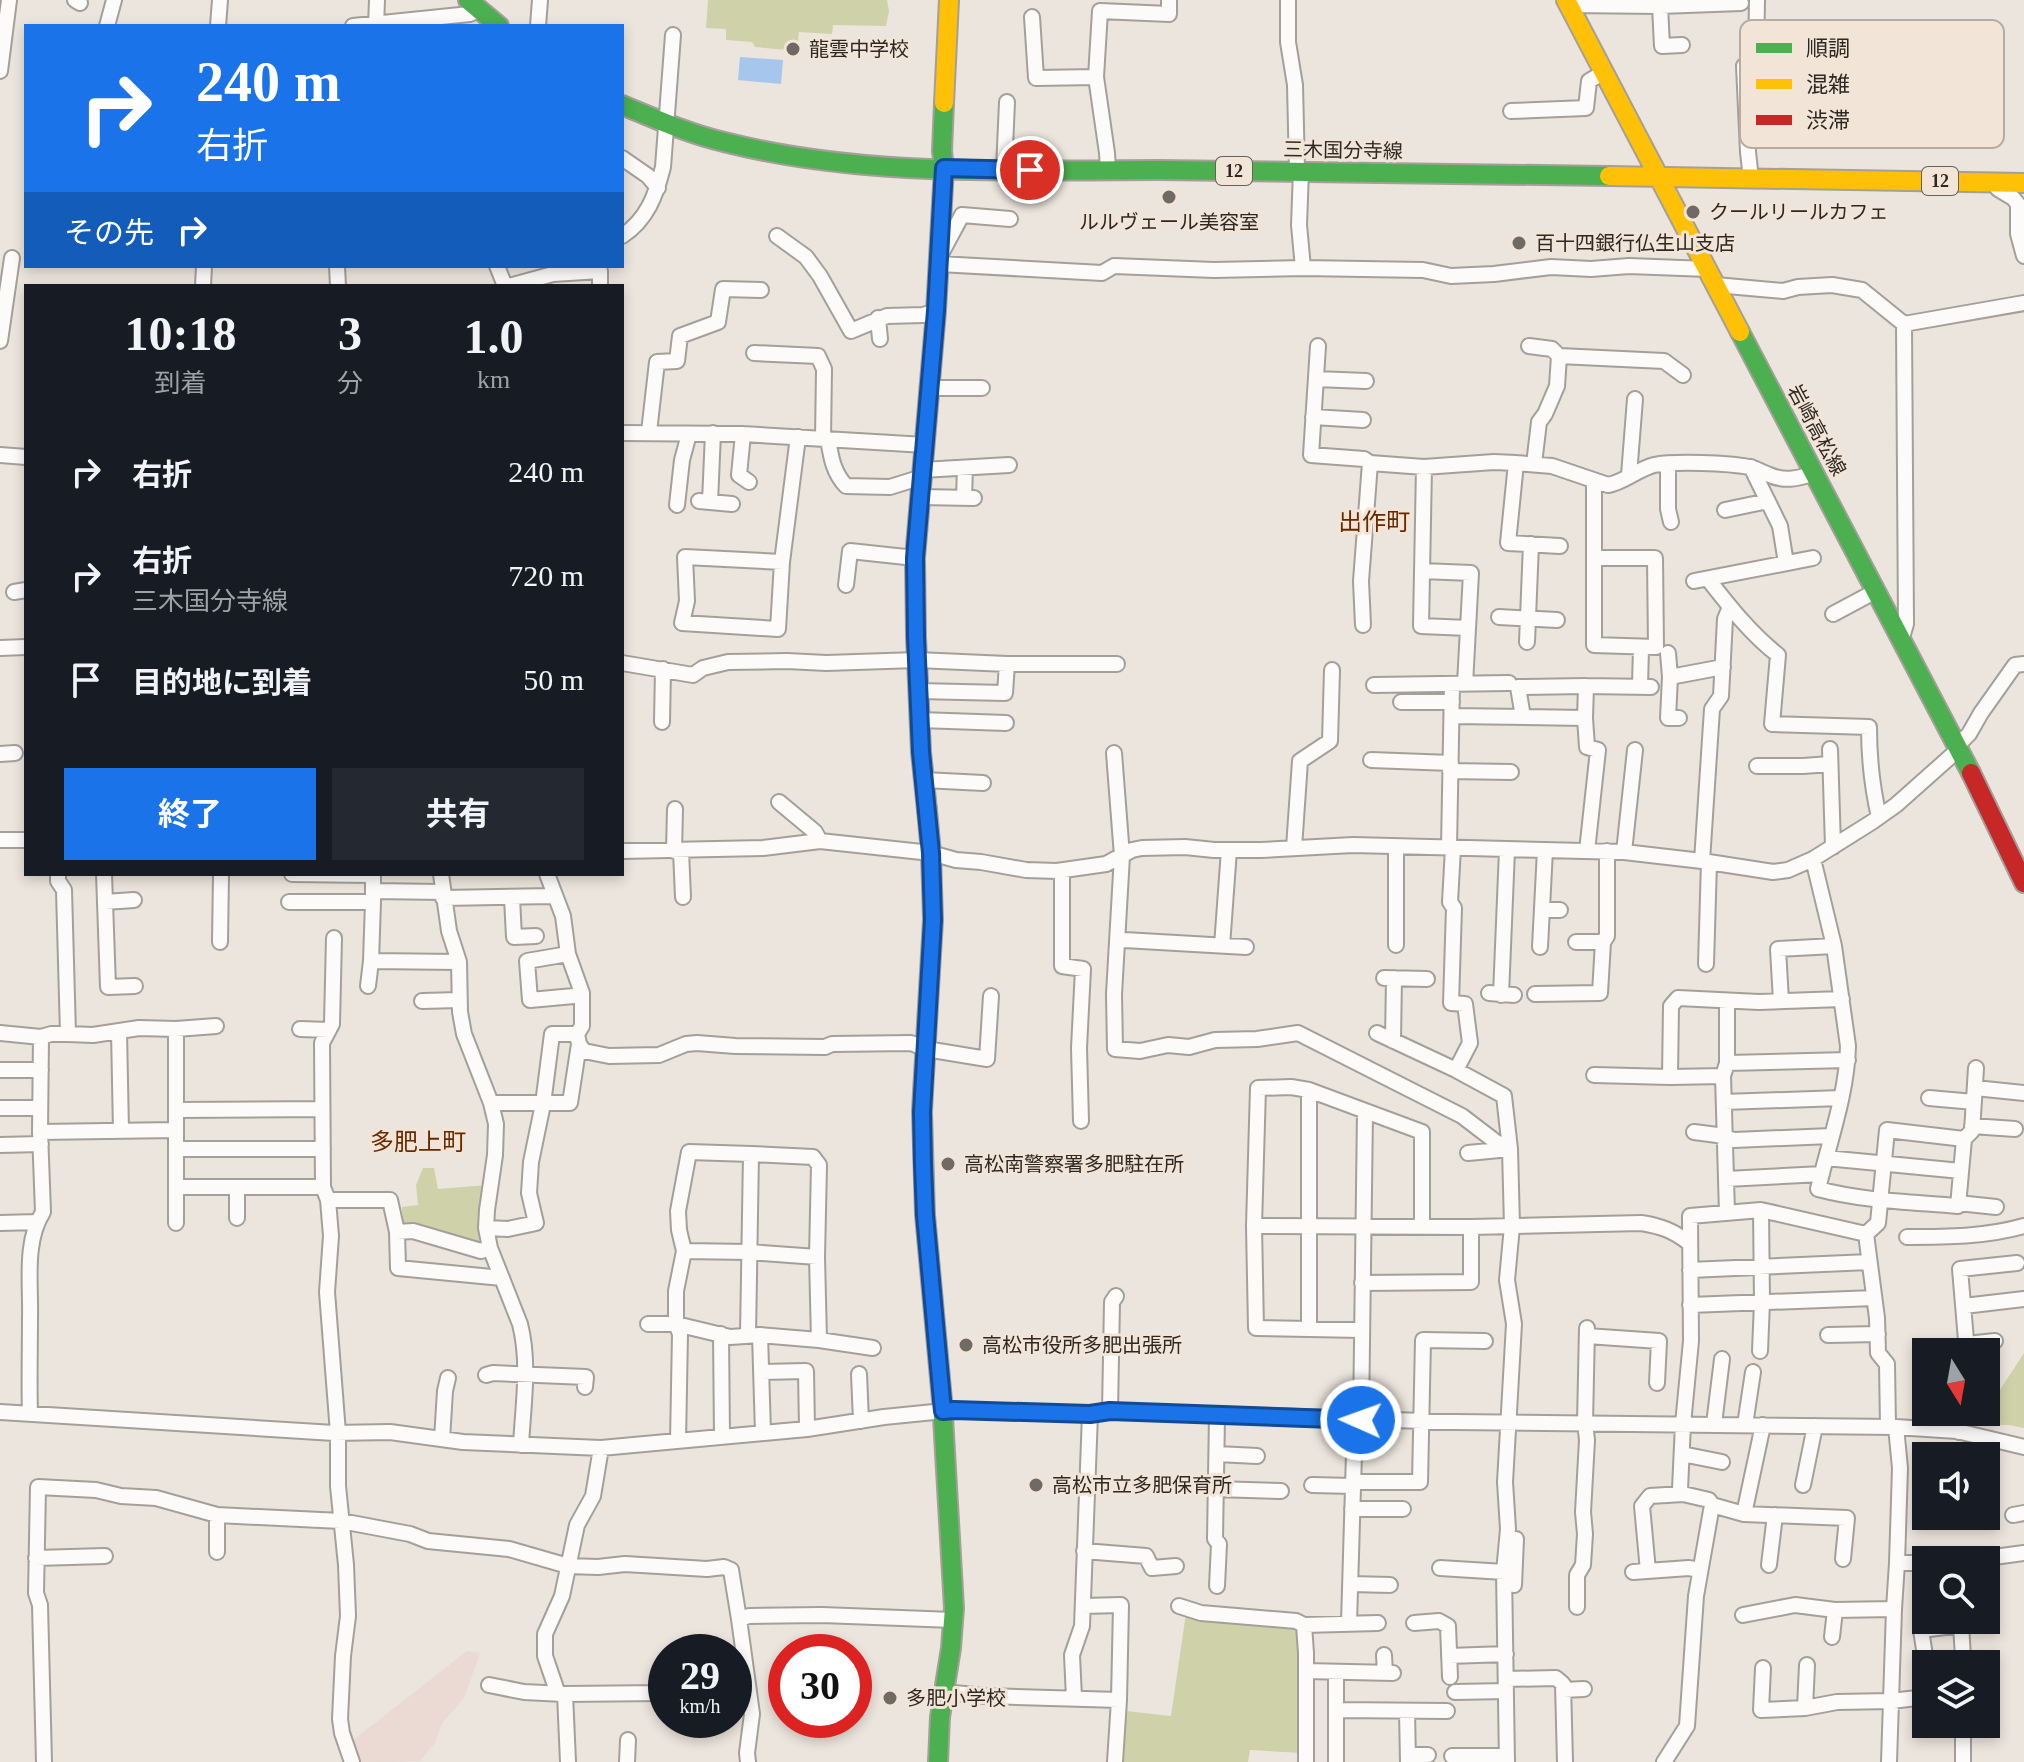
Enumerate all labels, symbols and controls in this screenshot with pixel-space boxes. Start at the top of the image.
legend [1740,20,2004,148]
text: 順調 [1806,36,1850,61]
place label: 龍雲中学校 [809,38,909,60]
marker: 龍雲中学校 [784,40,802,58]
text: 240 m [196,51,341,113]
icon: right [64,56,168,160]
text: 混雑 [1806,72,1850,97]
text: 渋滞 [1806,108,1850,133]
text: 右折 [196,126,268,166]
pin [996,136,1064,204]
street label: 三木国分寺線 [1283,138,1403,162]
icon: arrive [1008,148,1052,192]
road number: 12 [1216,157,1252,185]
road number: 12 [1922,167,1958,195]
marker: ルルヴェール美容室 [1160,188,1178,206]
place label: クールリールカフェ [1709,201,1888,223]
marker: クールリールカフェ [1684,203,1702,221]
icon: right [170,208,214,252]
place label: ルルヴェール美容室 [1079,211,1259,233]
text: その先 [64,216,154,249]
place label: 百十四銀行仏生山支店 [1535,232,1735,254]
marker: 百十四銀行仏生山支店 [1510,234,1528,252]
text: 10:18 [125,307,236,360]
text: 3 [338,307,362,360]
text: 1.0 [464,310,524,363]
text: km [477,365,510,394]
text: 到着 [154,369,207,398]
text: 分 [337,369,363,398]
street label: 岩崎高松線 [1784,381,1850,479]
icon: right [64,450,108,494]
text: 240 m [508,455,584,488]
text: 右折 [132,458,192,491]
district label: 出作町 [1338,509,1410,535]
text: 右折 [132,544,192,577]
icon: right [64,554,108,598]
text: 720 m [508,559,584,592]
text: 三木国分寺線 [132,587,288,616]
icon: arrive [64,658,108,702]
text: 50 m [523,663,584,696]
text: 目的地に到着 [132,666,312,699]
button: 終了 [64,768,316,860]
button: 共有 [332,768,584,860]
district label: 多肥上町 [370,1129,466,1155]
place label: 高松南警察署多肥駐在所 [964,1153,1184,1175]
marker: 高松南警察署多肥駐在所 [939,1155,957,1173]
place label: 高松市役所多肥出張所 [982,1334,1182,1356]
marker: 高松市役所多肥出張所 [957,1336,975,1354]
north arrow [1912,1338,2000,1426]
map controls [1912,1338,2000,1738]
position arrow [1319,1378,1403,1462]
button: sound [1912,1442,2000,1530]
place label: 高松市立多肥保育所 [1052,1474,1232,1496]
marker: 高松市立多肥保育所 [1027,1476,1045,1494]
button: search [1912,1546,2000,1634]
speed limit sign: 30 [768,1634,872,1738]
button: layers [1912,1650,2000,1738]
text: 29 [680,1653,720,1698]
place label: 多肥小学校 [906,1687,1006,1709]
marker: 多肥小学校 [881,1689,899,1707]
text: km/h [679,1695,721,1717]

